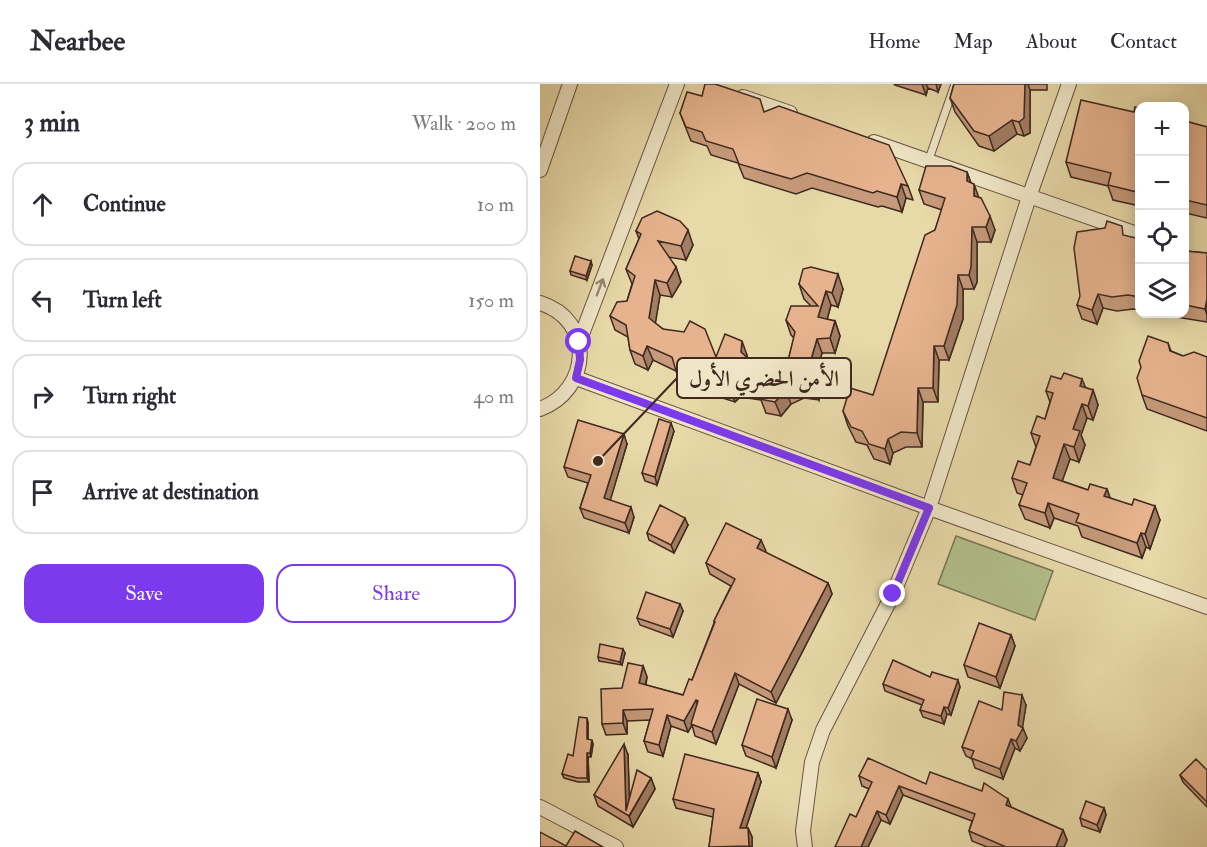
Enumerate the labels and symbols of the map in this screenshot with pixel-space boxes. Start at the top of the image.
one-way arrow [595,278,606,297]
route start [565,328,591,354]
callout: الأمن الحضري الأول [677,358,851,398]
text: الأمن الحضري الأول [689,362,839,397]
route end [879,580,905,606]

